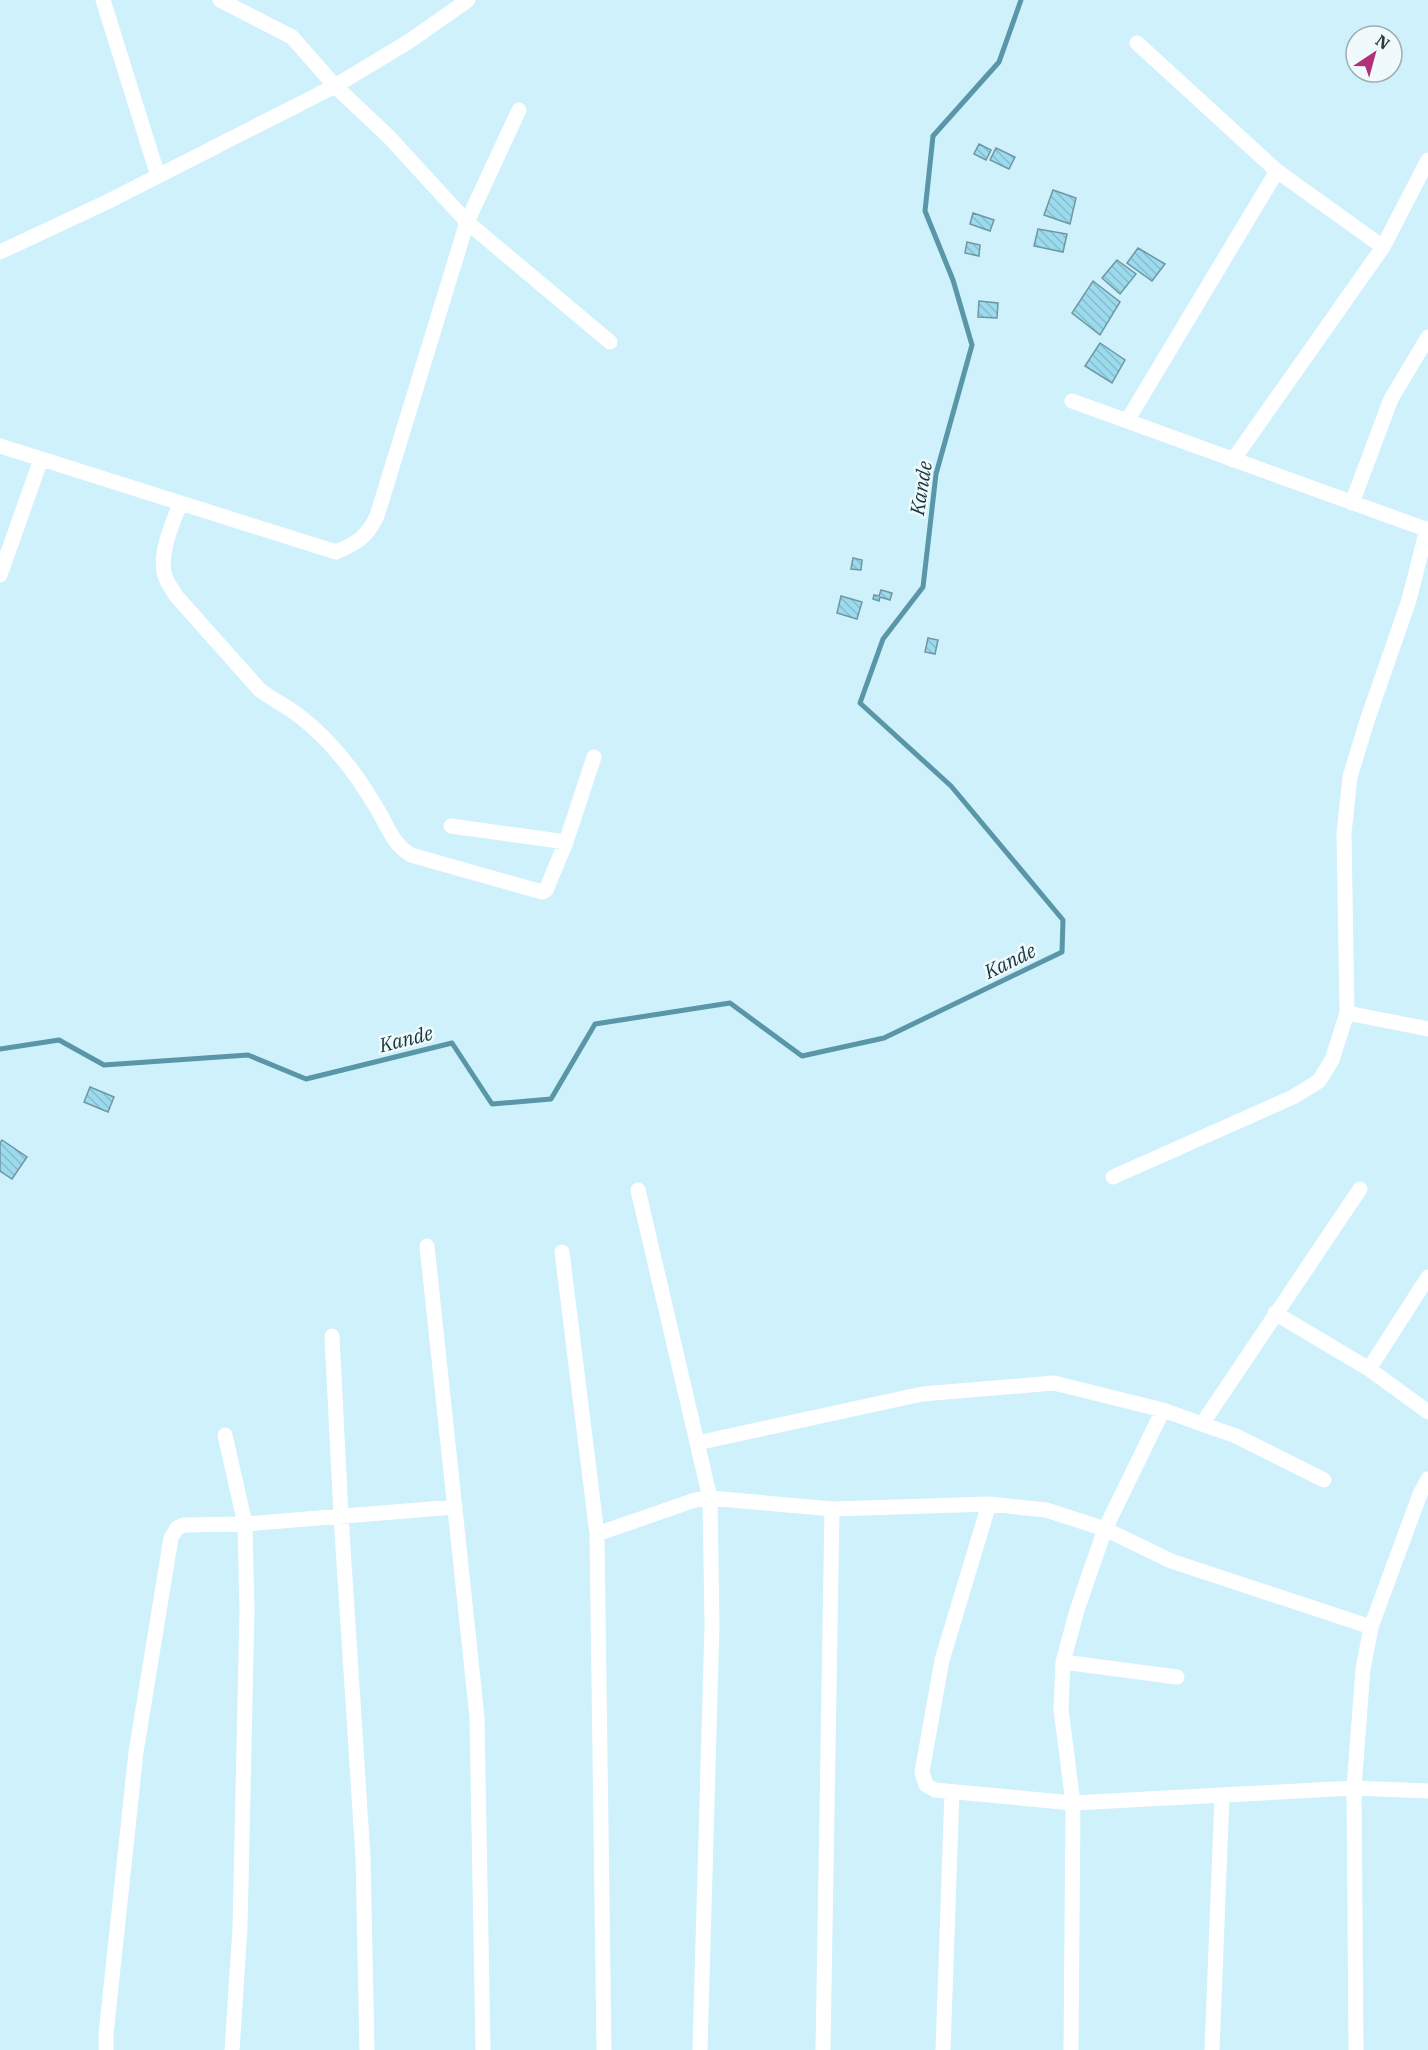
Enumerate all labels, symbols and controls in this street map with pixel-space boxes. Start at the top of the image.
north arrow [1344,24,1404,84]
text: N [1372,30,1394,54]
water label: Kande [903,459,938,518]
water label: Kande [978,936,1040,985]
water label: Kande [375,1019,436,1058]

